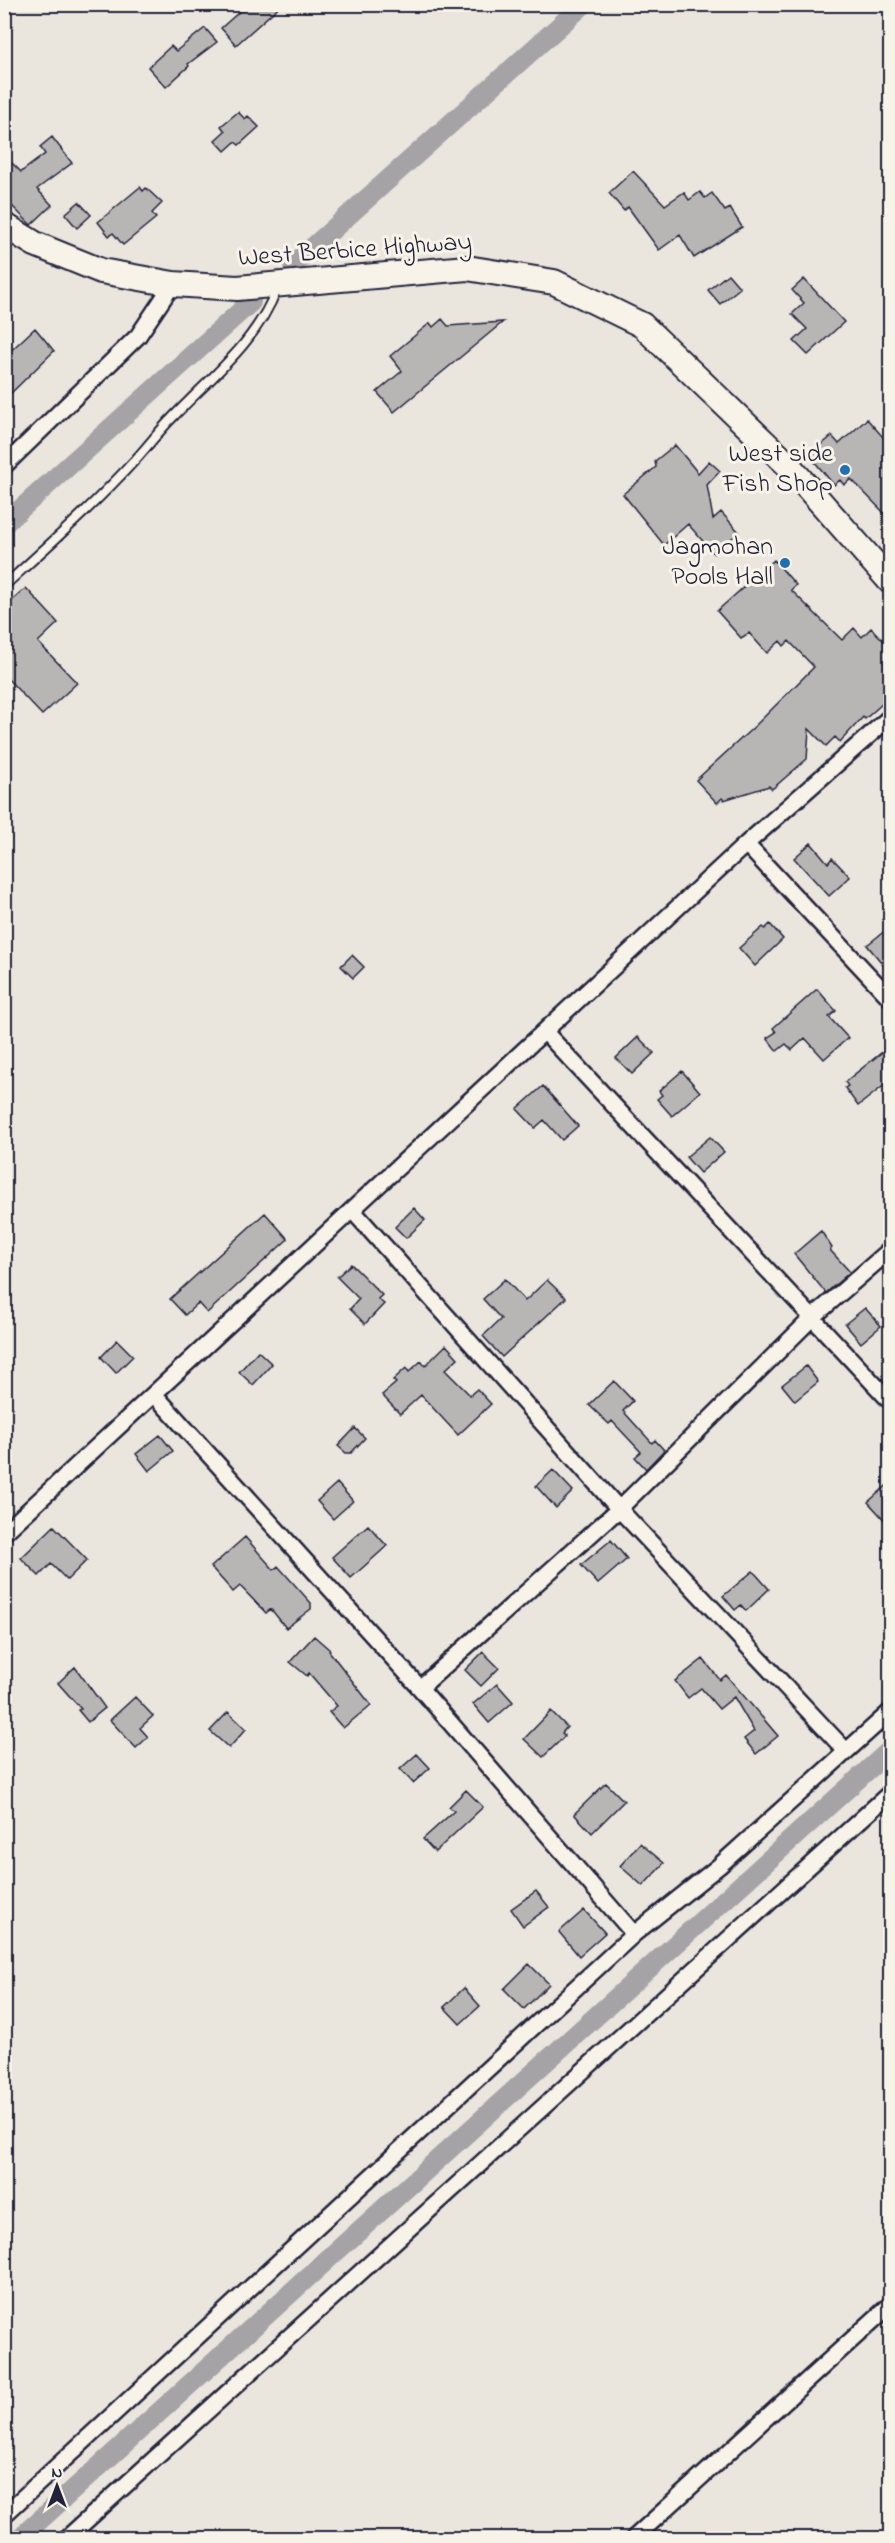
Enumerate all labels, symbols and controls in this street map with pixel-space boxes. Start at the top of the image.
street label: West Berbice Highway [237,224,473,278]
place label: West side Fish Shop [722,436,833,504]
marker: West side Fish Shop [838,463,852,477]
place label: Jagmohan Pools Hall [662,529,773,597]
marker: Jagmohan Pools Hall [778,556,792,570]
north arrow [27,2456,87,2516]
text: N [52,2461,63,2485]

